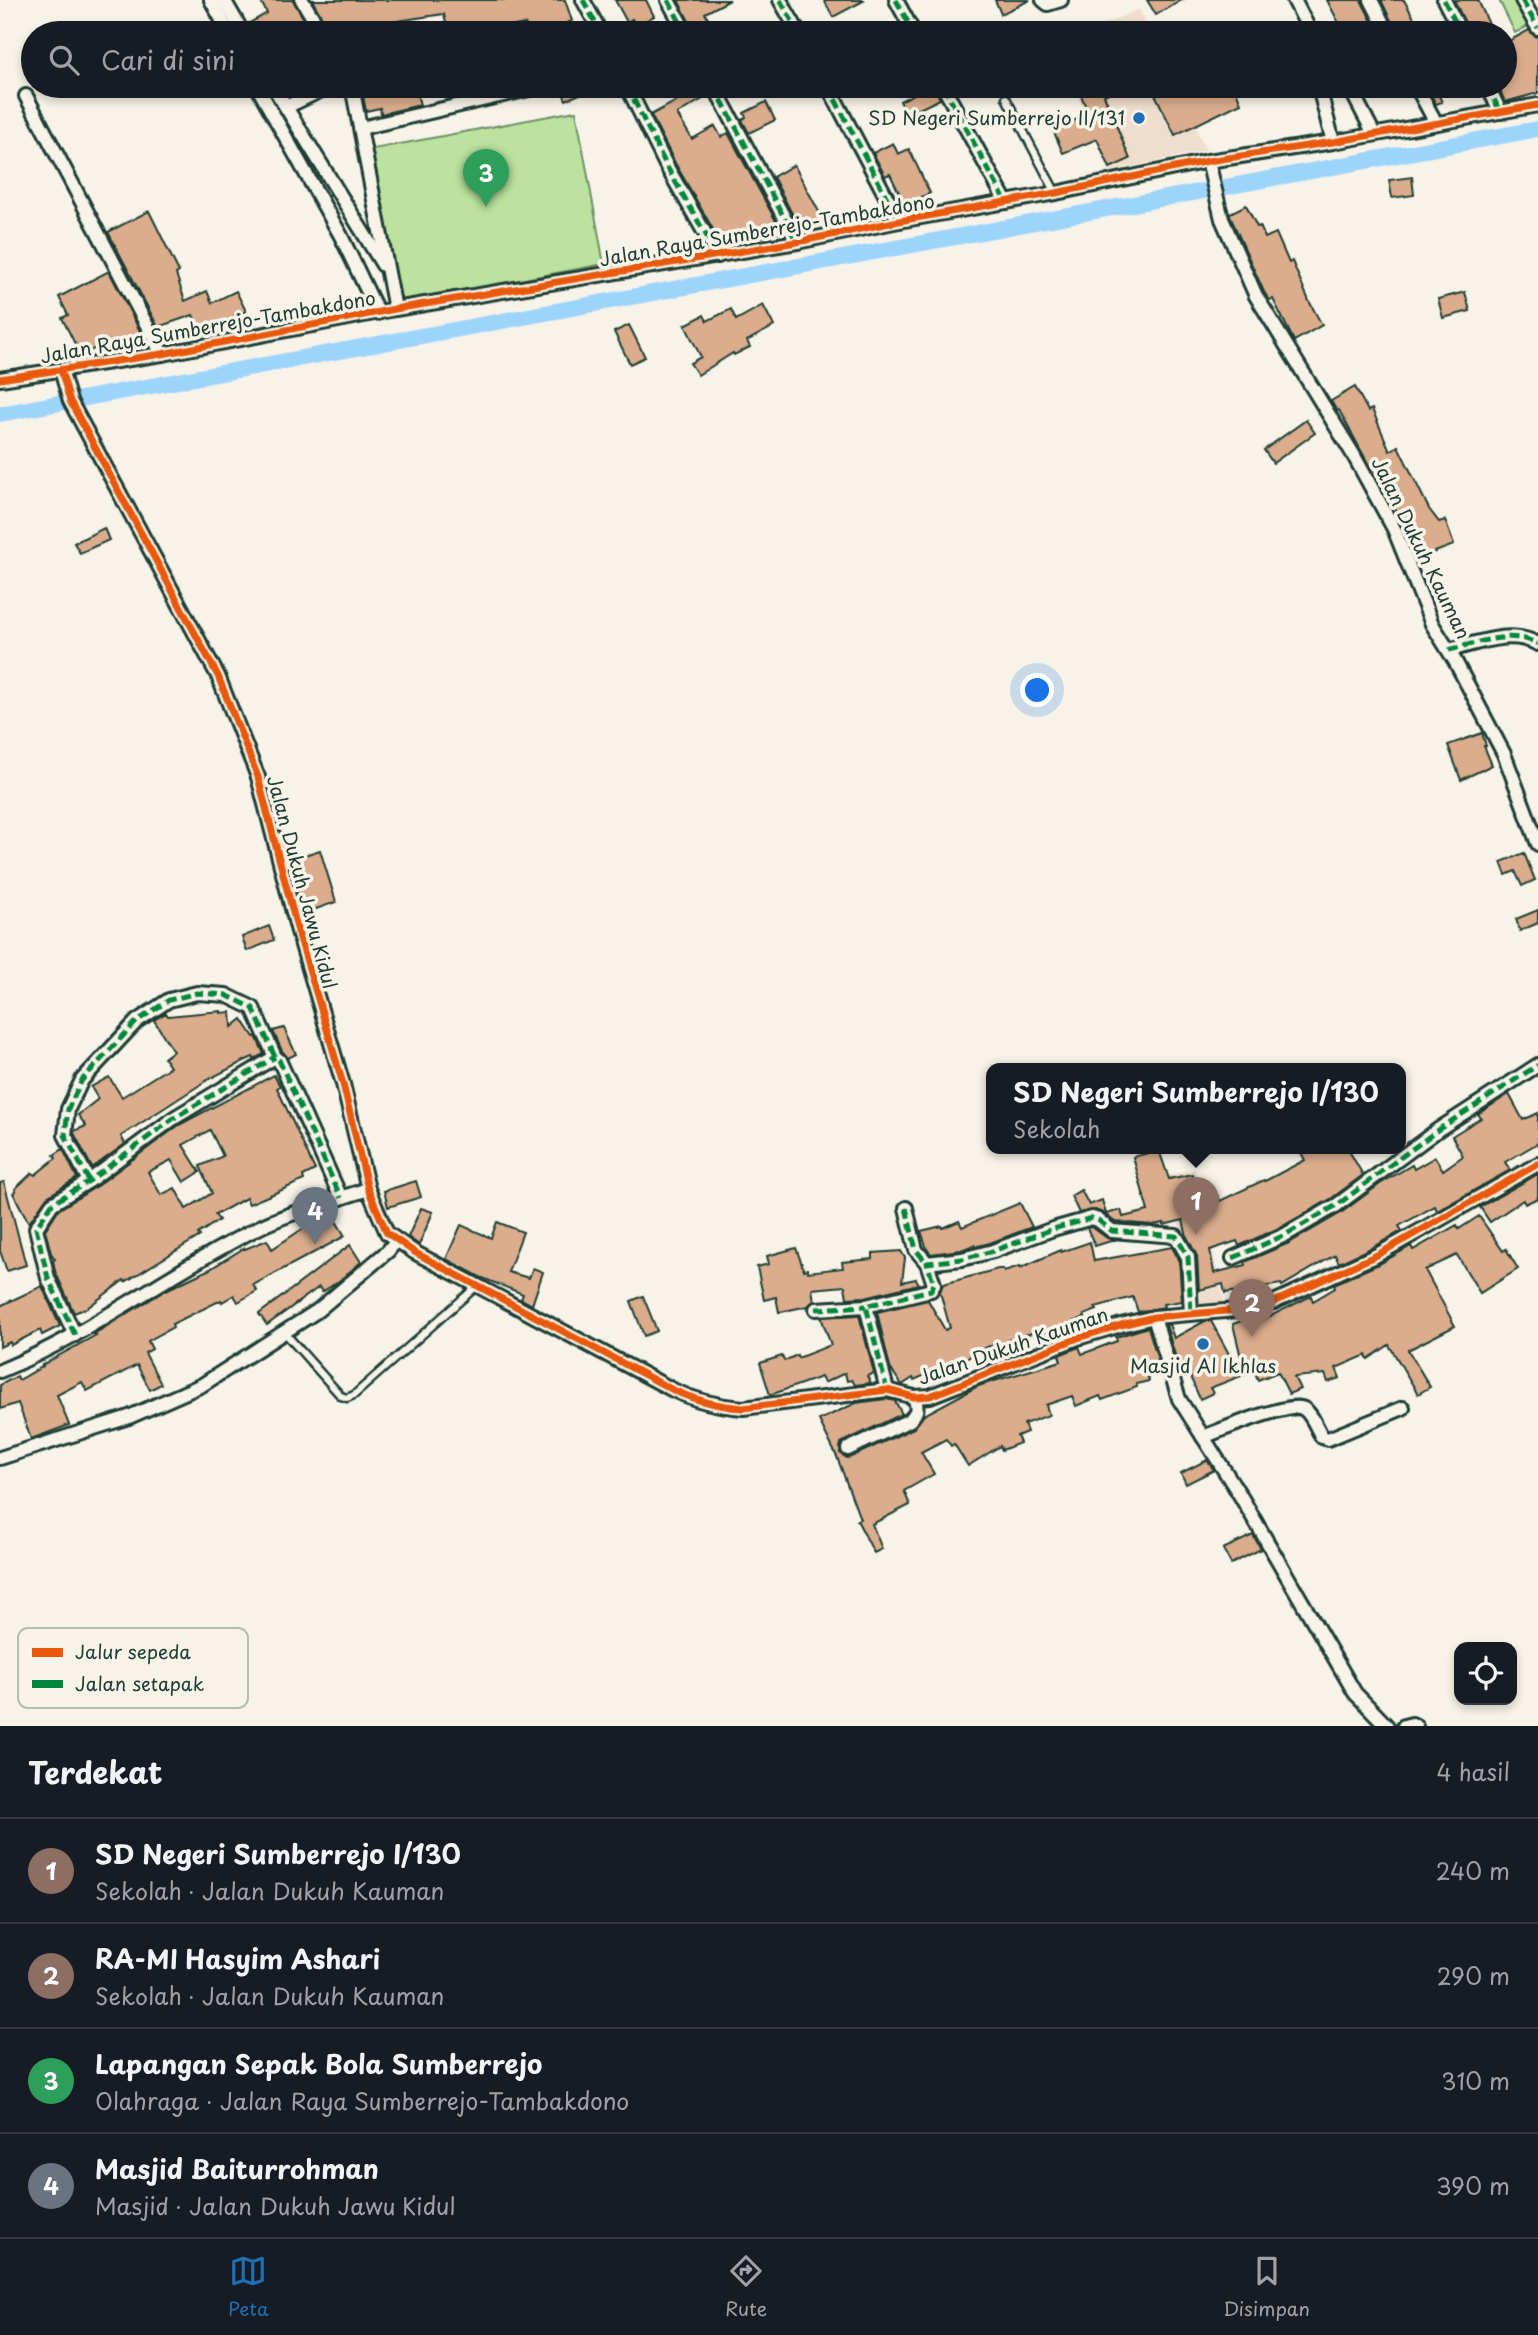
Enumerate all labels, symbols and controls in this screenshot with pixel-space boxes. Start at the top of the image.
search box [21,21,1517,98]
text: Cari di sini [101,40,235,79]
icon: search [45,41,83,79]
place label: SD Negeri Sumberrejo II/131 [868,103,1125,131]
marker: SD Negeri Sumberrejo II/131 [1131,110,1147,126]
pin: 3 [463,149,509,207]
street label: Jalan Raya Sumberrejo-Tambakdono [597,186,937,272]
street label: Jalan Raya Sumberrejo-Tambakdono [38,283,378,369]
street label: Jalan Dukuh Kauman [1366,452,1478,643]
your location [1020,673,1054,707]
street label: Jalan Dukuh Jawu Kidul [261,772,345,991]
popup [986,1063,1406,1154]
text: SD Negeri Sumberrejo I/130 [1013,1072,1379,1111]
text: Sekolah [1013,1111,1100,1146]
pin: 1 [1173,1177,1219,1235]
pin: 4 [292,1187,338,1245]
pin: 2 [1229,1279,1275,1337]
street label: Jalan Dukuh Kauman [914,1299,1112,1391]
marker: Masjid Al Ikhlas [1195,1336,1211,1352]
place label: Masjid Al Ikhlas [1130,1351,1276,1379]
legend [18,1628,248,1708]
text: Jalur sepeda [75,1637,191,1665]
map controls [1454,1642,1517,1705]
button: locate [1454,1642,1517,1705]
text: Jalan setapak [75,1669,205,1697]
text: Terdekat [28,1749,163,1794]
text: 4 hasil [1436,1754,1510,1789]
text: SD Negeri Sumberrejo I/130 [95,1834,461,1873]
text: 1 [46,1853,57,1888]
text: 240 m [1436,1853,1510,1888]
text: Sekolah · Jalan Dukuh Kauman [95,1873,444,1908]
text: RA-MI Hasyim Ashari [95,1939,380,1978]
text: 2 [43,1958,59,1993]
text: 290 m [1437,1958,1510,1993]
text: Sekolah · Jalan Dukuh Kauman [95,1978,444,2013]
text: Lapangan Sepak Bola Sumberrejo [95,2044,542,2083]
text: 3 [43,2063,59,2098]
text: 310 m [1441,2063,1510,2098]
text: Olahraga · Jalan Raya Sumberrejo-Tambakdono [95,2083,629,2118]
text: Masjid Baiturrohman [95,2149,379,2188]
text: 4 [43,2168,59,2203]
text: 390 m [1436,2168,1510,2203]
text: Masjid · Jalan Dukuh Jawu Kidul [95,2188,456,2223]
tab: Peta [228,2252,269,2322]
tab: Rute [725,2252,767,2322]
tab: Disimpan [1223,2252,1310,2322]

